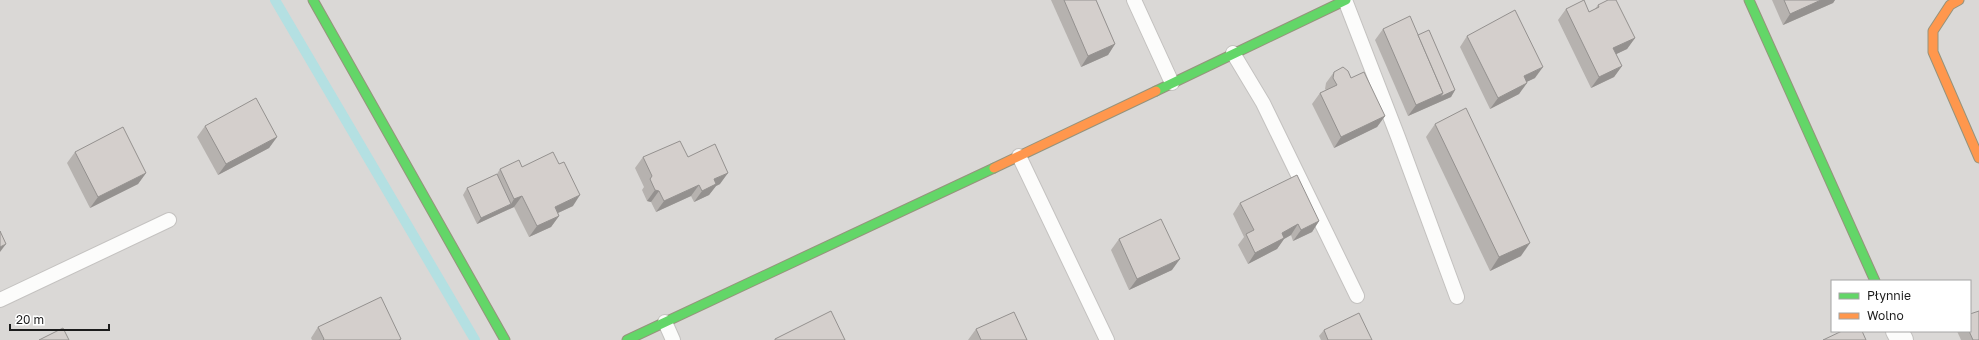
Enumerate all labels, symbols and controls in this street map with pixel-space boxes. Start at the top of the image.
legend [1831,280,1971,332]
text: Płynnie [1867,288,1911,303]
scale bar [10,306,109,332]
text: Wolno [1867,308,1904,323]
text: 20 m [16,312,44,327]

